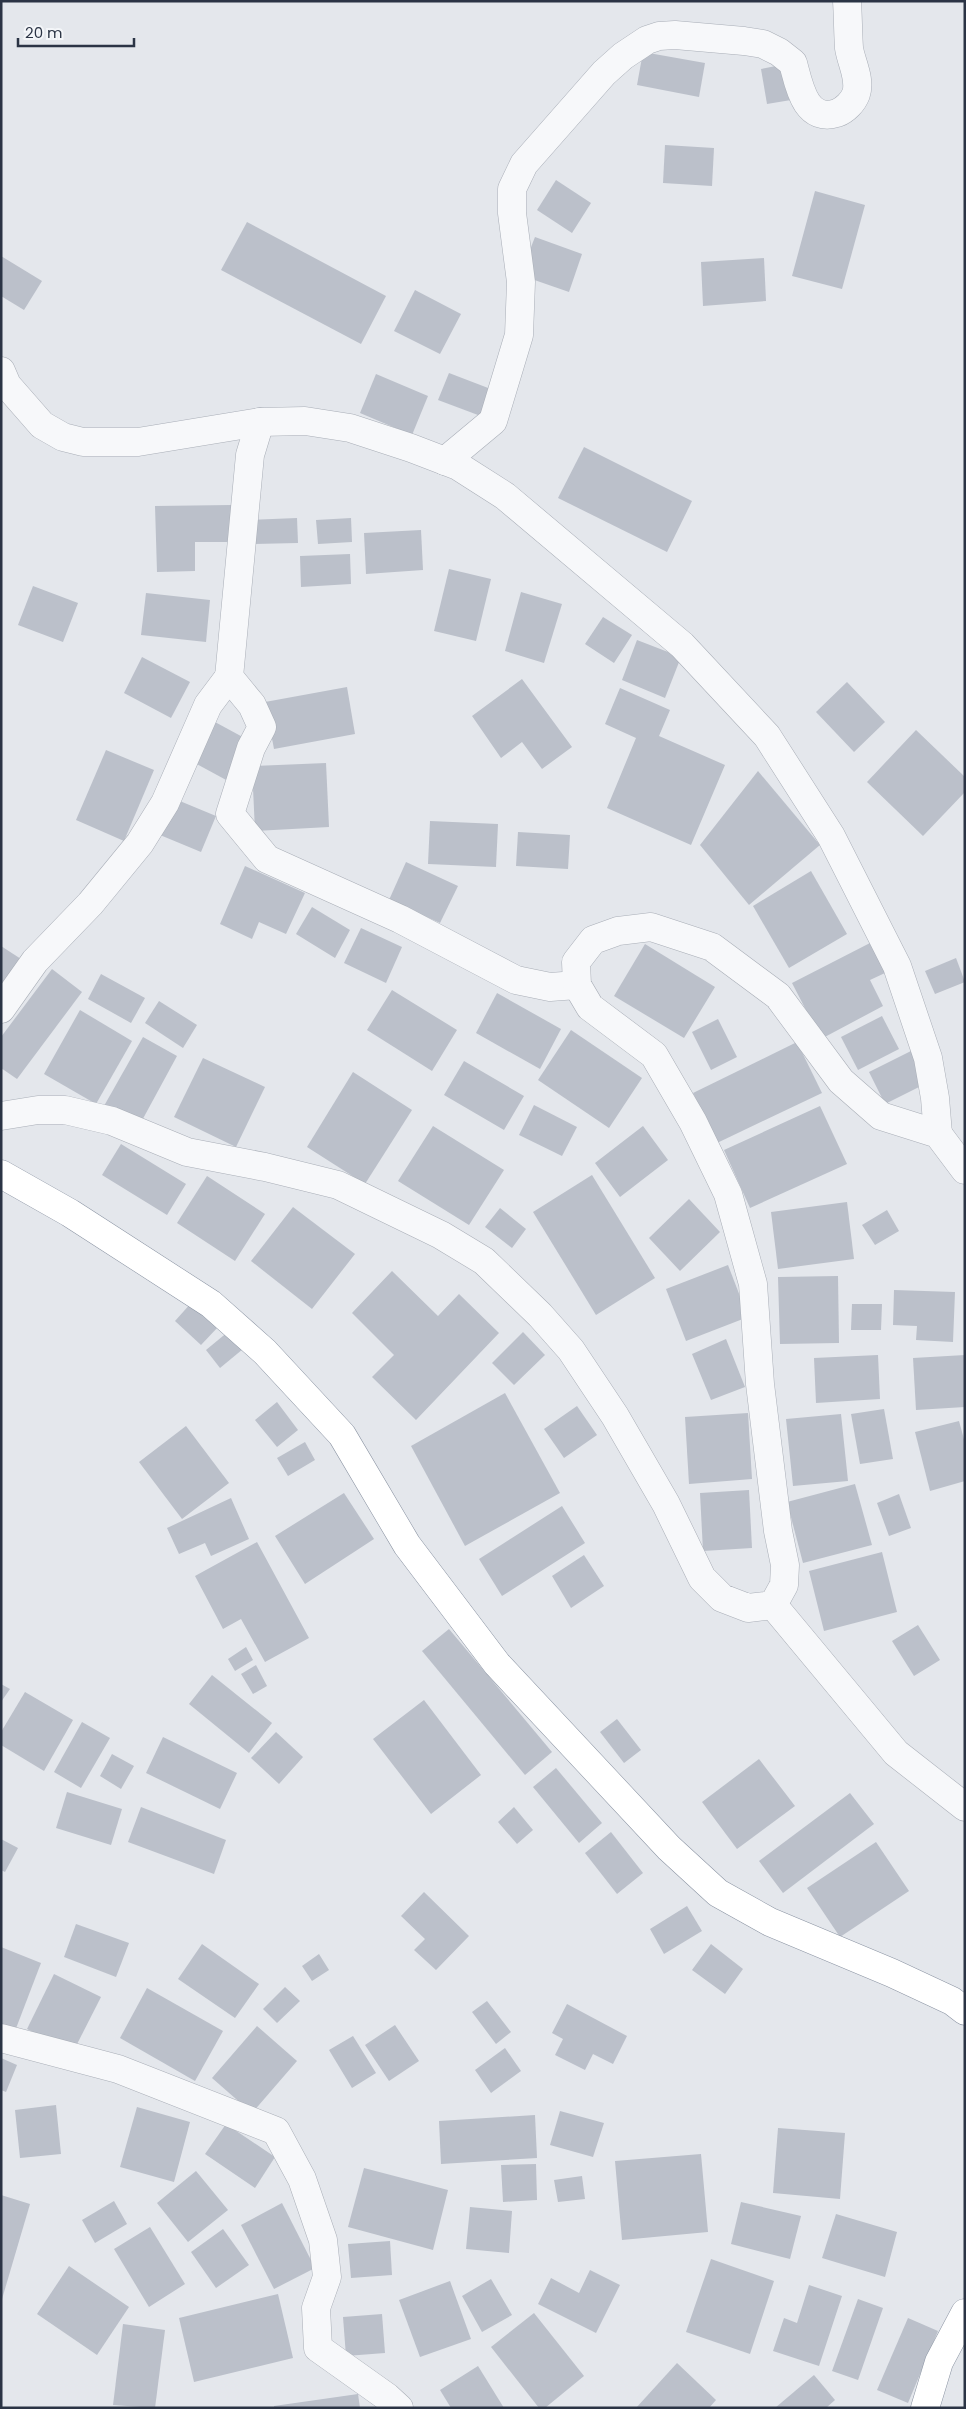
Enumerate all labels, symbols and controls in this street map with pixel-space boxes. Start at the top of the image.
scale bar [18,15,134,47]
text: 20 m [25,22,63,43]

